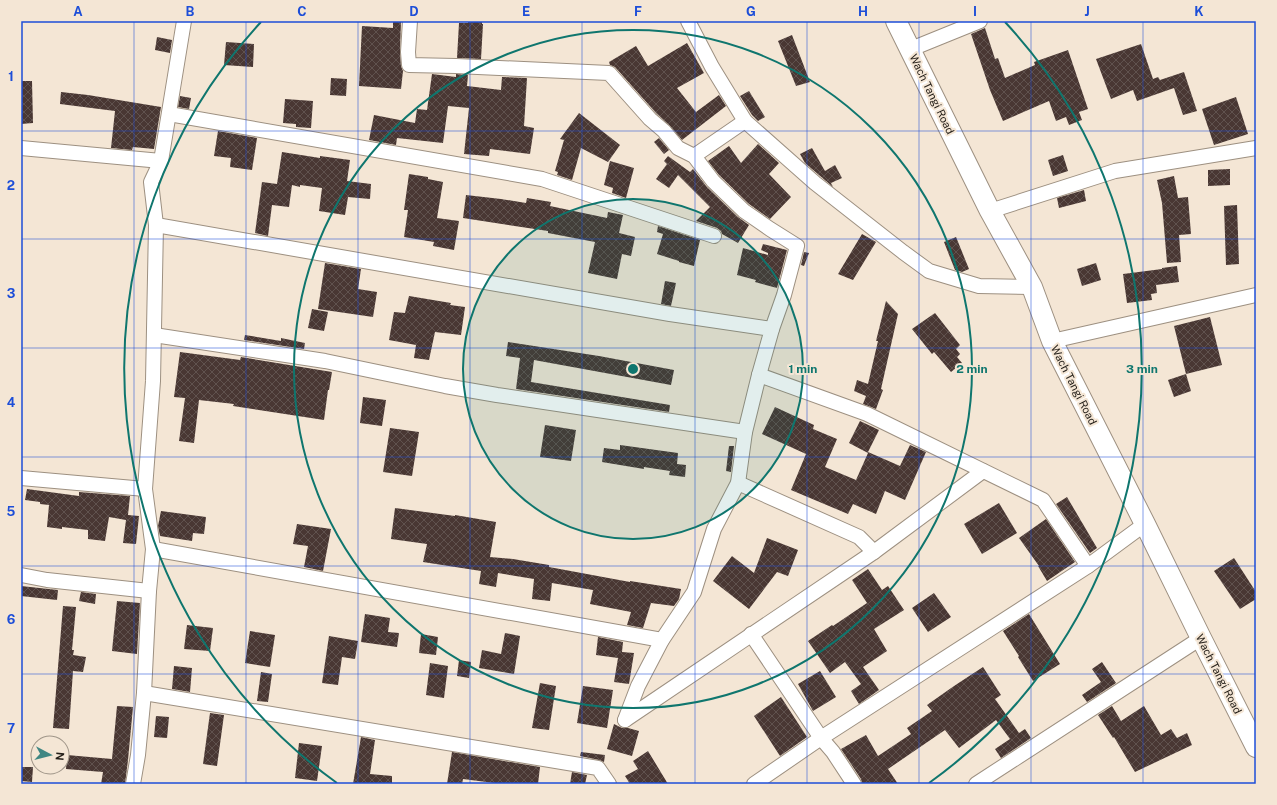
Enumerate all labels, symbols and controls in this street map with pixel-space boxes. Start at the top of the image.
text: A [73,4,83,19]
text: B [186,4,195,19]
text: C [297,4,307,19]
text: D [409,4,419,19]
text: E [522,4,530,19]
text: F [634,4,642,19]
text: G [746,4,756,19]
text: H [858,4,868,19]
text: I [973,4,977,19]
text: J [1084,4,1090,19]
text: K [1194,4,1204,19]
street label: Wach Tangi Road [907,52,957,136]
text: 1 [8,69,14,84]
text: 2 [7,178,15,193]
text: 3 [7,286,16,301]
street label: Wach Tangi Road [1049,343,1099,427]
centre of rings [626,362,640,376]
text: 1 min [789,362,817,376]
text: 2 min [956,362,988,376]
text: 3 min [1126,362,1158,376]
text: 4 [7,395,16,410]
text: 5 [7,504,16,519]
text: 6 [7,612,16,627]
street label: Wach Tangi Road [1194,632,1244,716]
text: 7 [7,721,15,736]
north arrow [30,735,70,775]
text: N [53,751,66,761]

